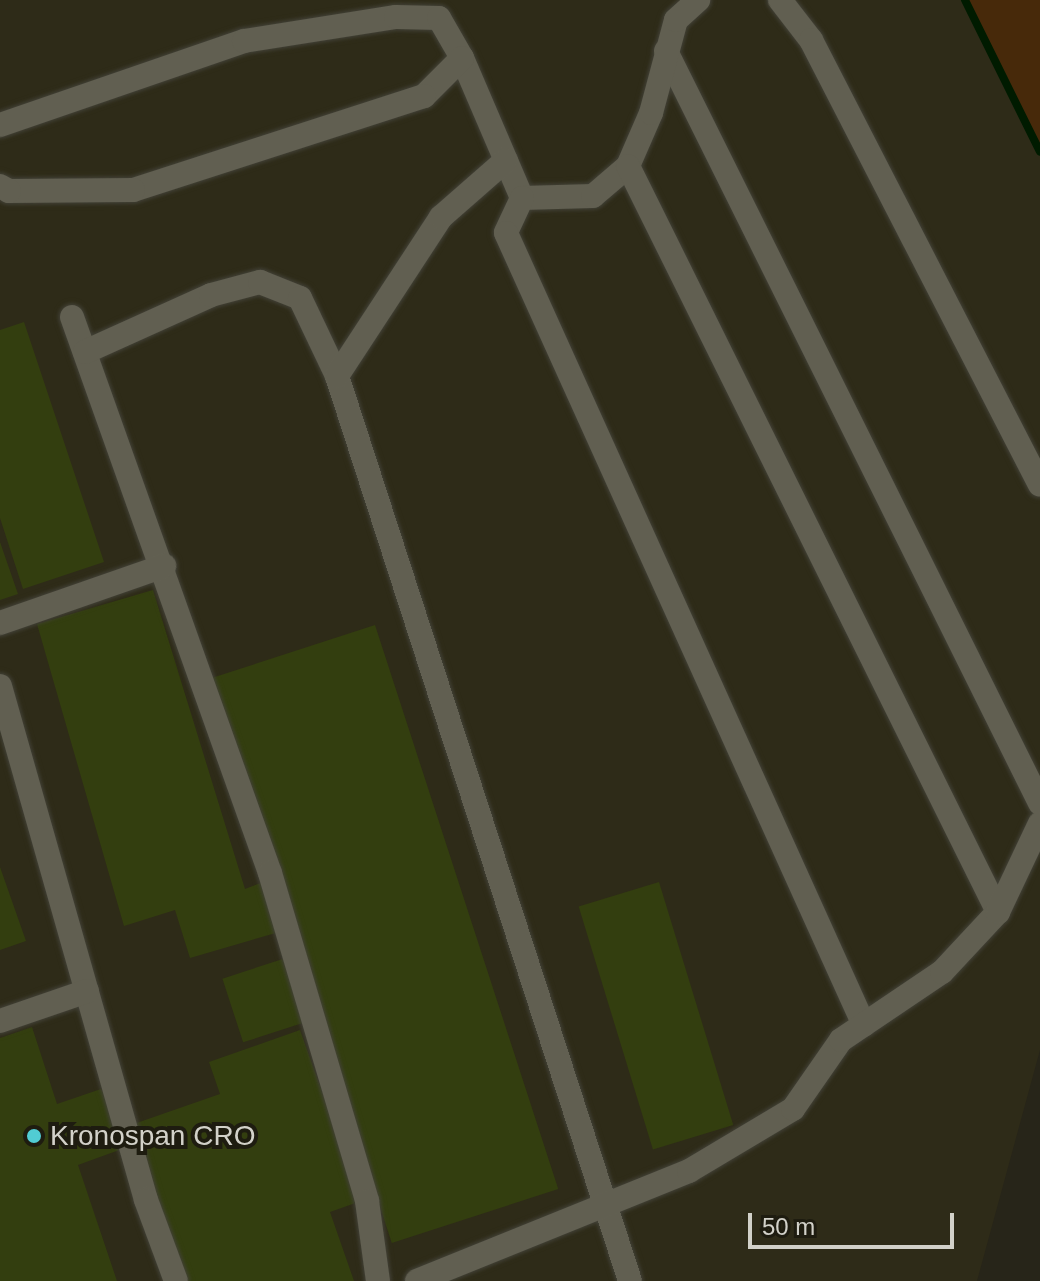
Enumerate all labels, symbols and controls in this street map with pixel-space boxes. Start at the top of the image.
place label: Kronospan CRO [50,1119,255,1153]
marker: Kronospan CRO [25,1127,43,1145]
scale bar [752,1197,958,1247]
text: 50 m [762,1213,815,1240]

